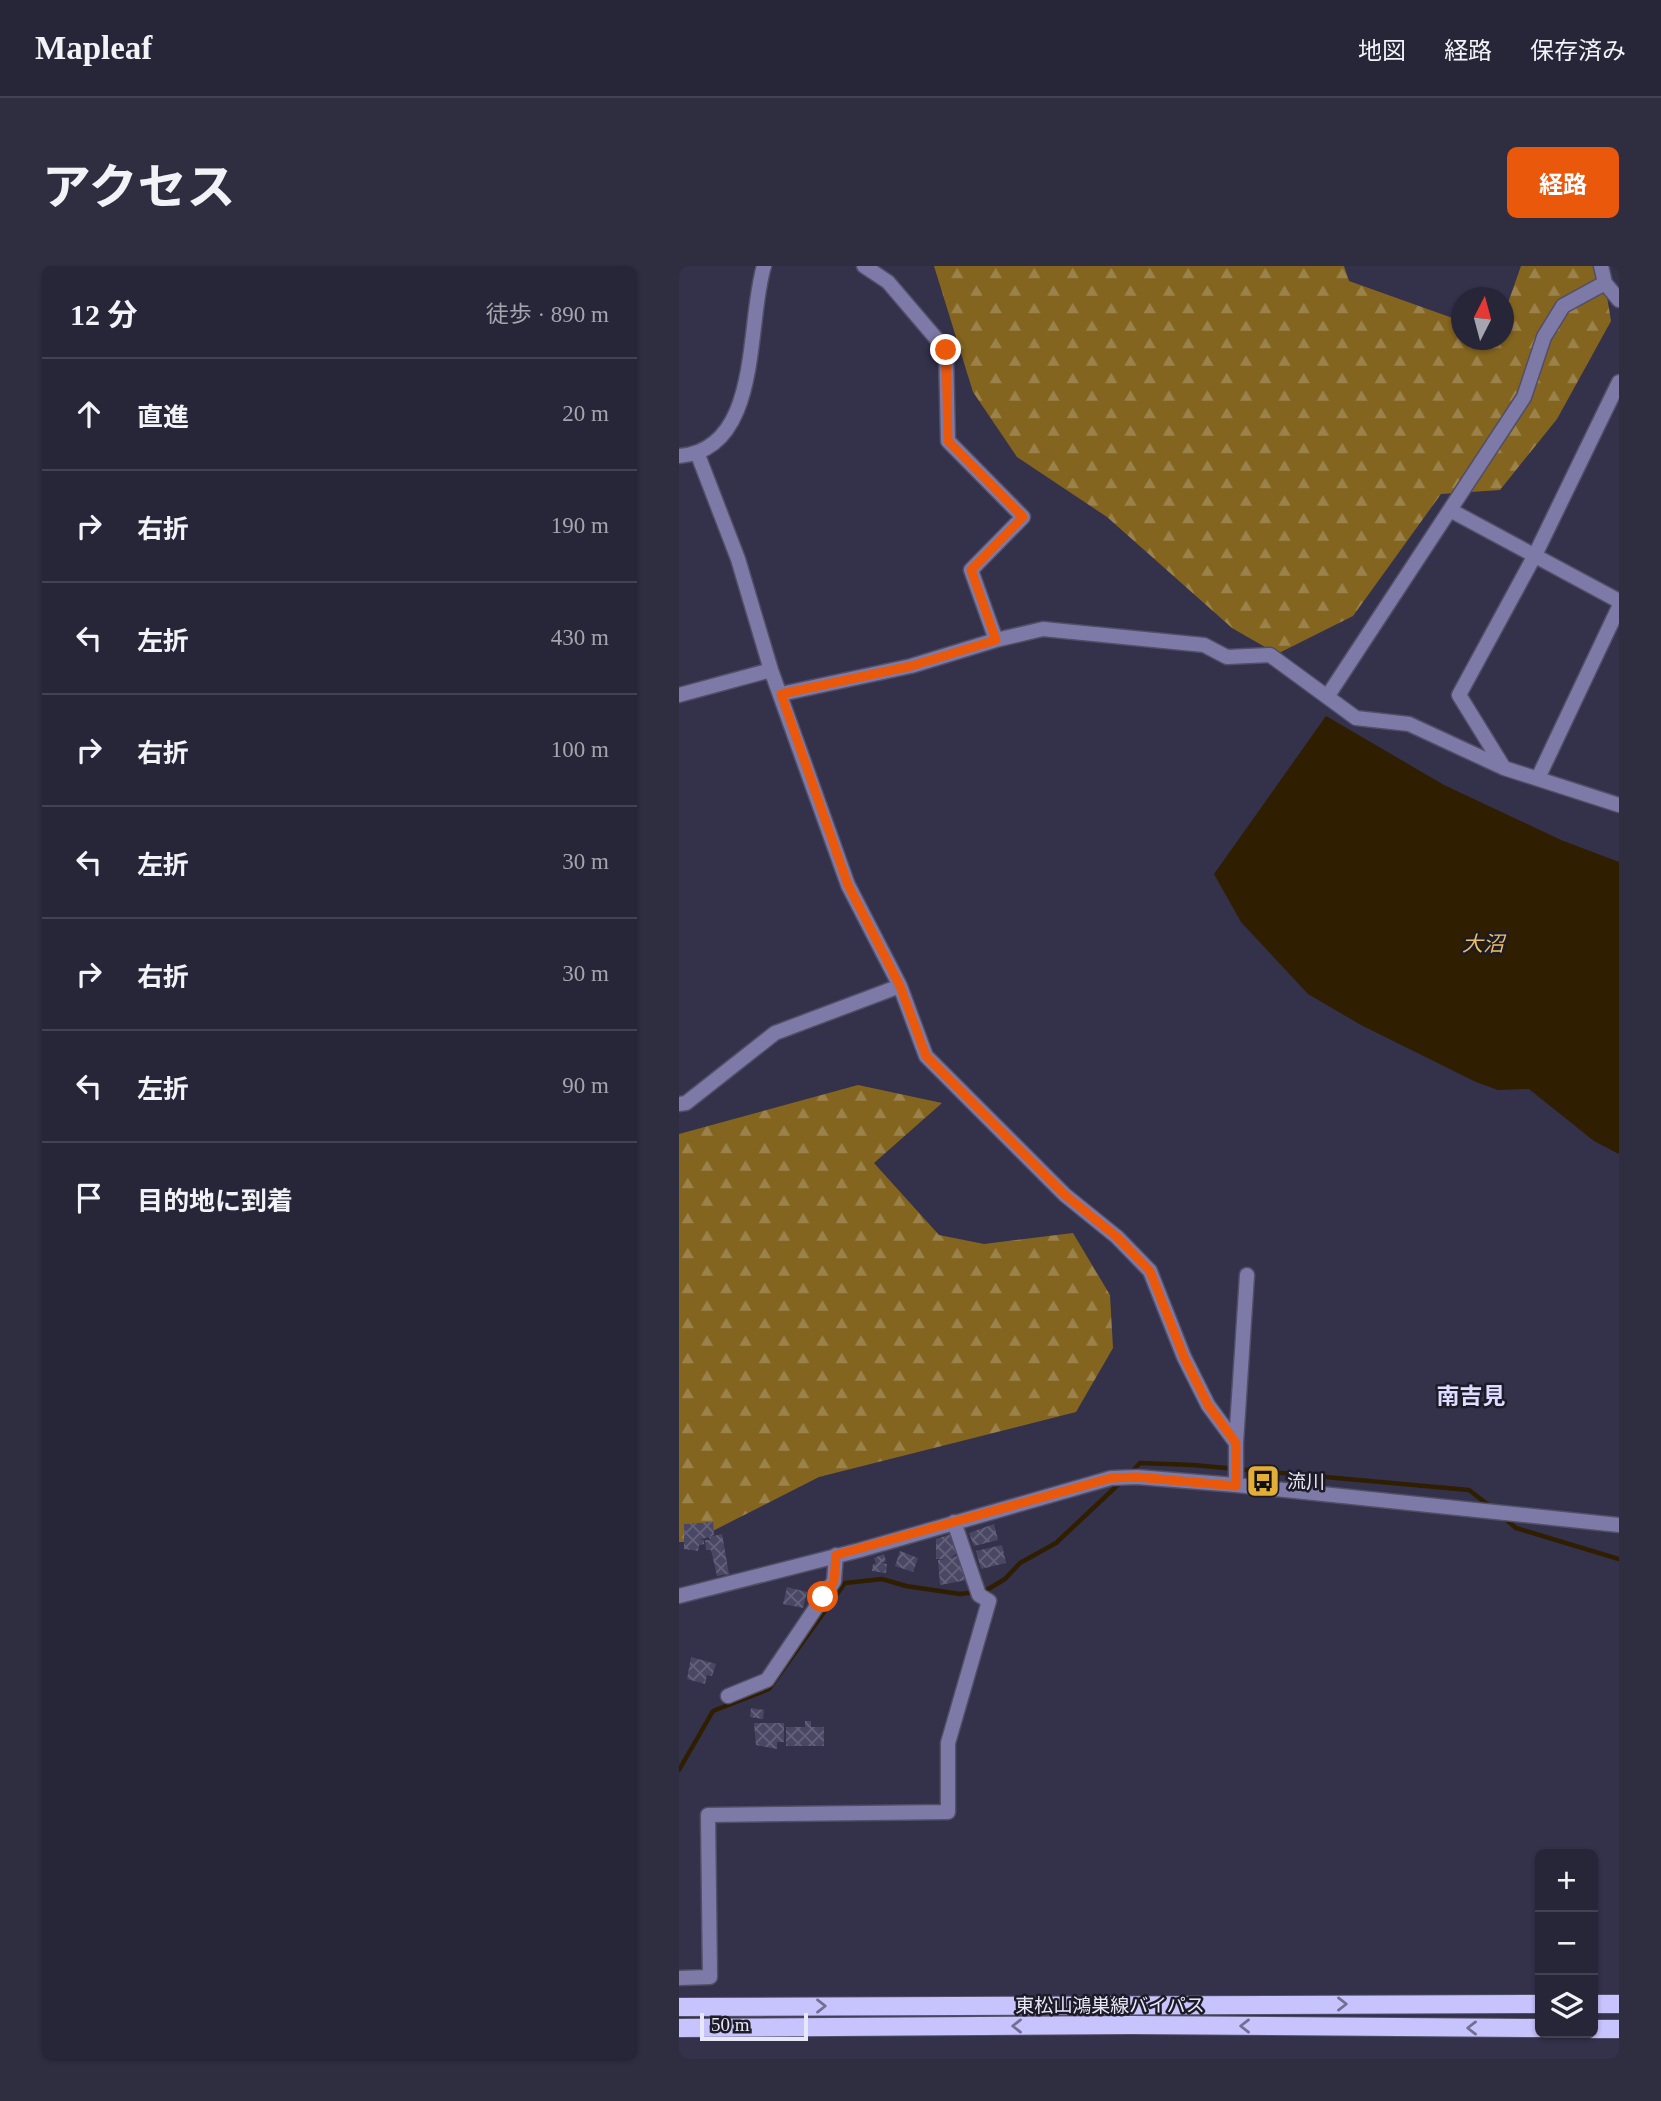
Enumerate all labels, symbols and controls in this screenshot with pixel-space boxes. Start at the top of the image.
text: Mapleaf [35,30,152,66]
text: 地図 [1358,38,1406,64]
text: 経路 [1444,38,1492,64]
text: 保存済み [1530,38,1626,64]
button: 経路 [1507,147,1619,218]
text: アクセス [42,160,236,215]
north arrow [1451,287,1514,350]
text: 12 分 [70,298,138,331]
text: 徒歩 · 890 m [486,302,609,327]
route end [930,334,961,365]
icon: ahead [70,395,108,433]
text: 20 m [562,401,609,426]
text: 直進 [137,403,189,432]
icon: right [70,507,108,545]
text: 190 m [551,513,609,538]
text: 右折 [137,515,189,544]
icon: left [70,619,108,657]
text: 430 m [551,625,609,650]
text: 左折 [137,627,189,656]
icon: right [70,731,108,769]
text: 100 m [551,737,609,762]
text: 右折 [137,739,189,768]
icon: left [70,843,108,881]
text: 30 m [562,849,609,874]
text: 左折 [137,851,189,880]
water label: 大沼 [1462,932,1507,956]
icon: right [70,955,108,993]
text: 30 m [562,961,609,986]
text: 右折 [137,963,189,992]
icon: left [70,1067,108,1105]
text: 90 m [562,1073,609,1098]
text: 左折 [137,1075,189,1104]
icon: arrive [70,1179,108,1217]
text: 目的地に到着 [137,1187,293,1216]
district label: 南吉見 [1437,1384,1506,1409]
bus stop icon: 流川 [1244,1462,1282,1500]
place label: 流川 [1287,1471,1325,1492]
route start [807,1581,838,1612]
map controls [1535,1849,1598,2038]
button: + [1535,1849,1598,1912]
button: − [1535,1912,1598,1975]
button: layers [1535,1975,1598,2038]
street label: 東松山鴻巣線バイパス [1015,1995,1205,2016]
one-way arrow [1337,1996,1348,2012]
one-way arrow [816,1998,826,2014]
scale bar [700,2010,809,2042]
text: 50 m [711,2014,750,2035]
one-way arrow [1011,2018,1022,2034]
one-way arrow [1239,2018,1249,2034]
one-way arrow [1466,2020,1477,2036]

